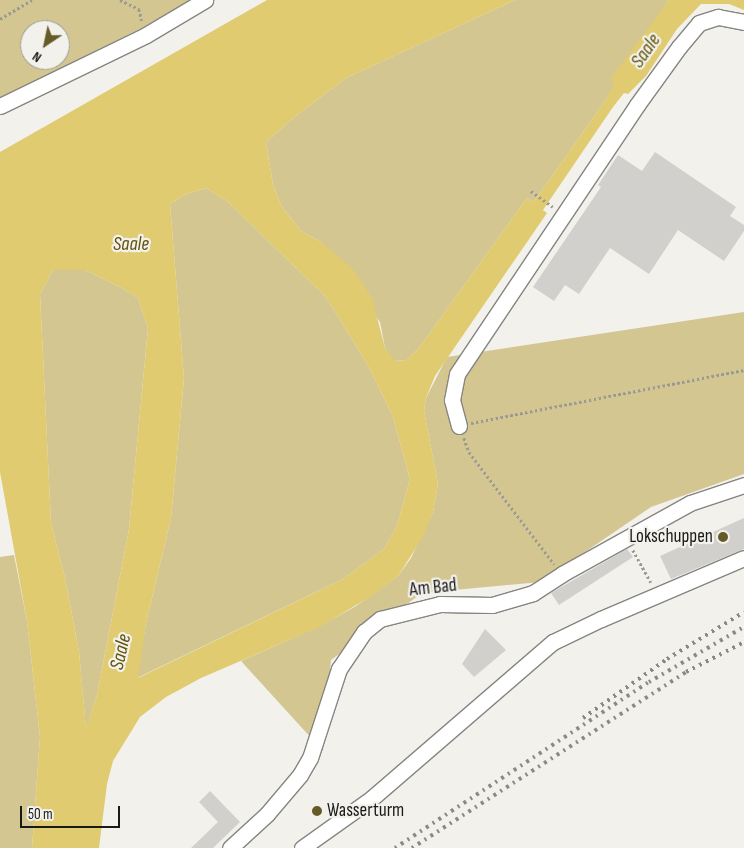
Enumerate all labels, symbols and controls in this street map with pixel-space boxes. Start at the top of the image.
north arrow [20,20,70,70]
water label: Saale [626,29,666,73]
text: N [29,48,45,66]
water label: Saale [113,232,149,256]
place label: Lokschuppen [629,526,713,548]
marker: Lokschuppen [717,531,729,543]
street label: Am Bad [408,574,458,602]
water label: Saale [105,632,137,672]
scale bar [22,796,122,828]
place label: Wasserturm [327,800,404,822]
text: 50 m [28,805,53,824]
marker: Wasserturm [311,805,323,817]

